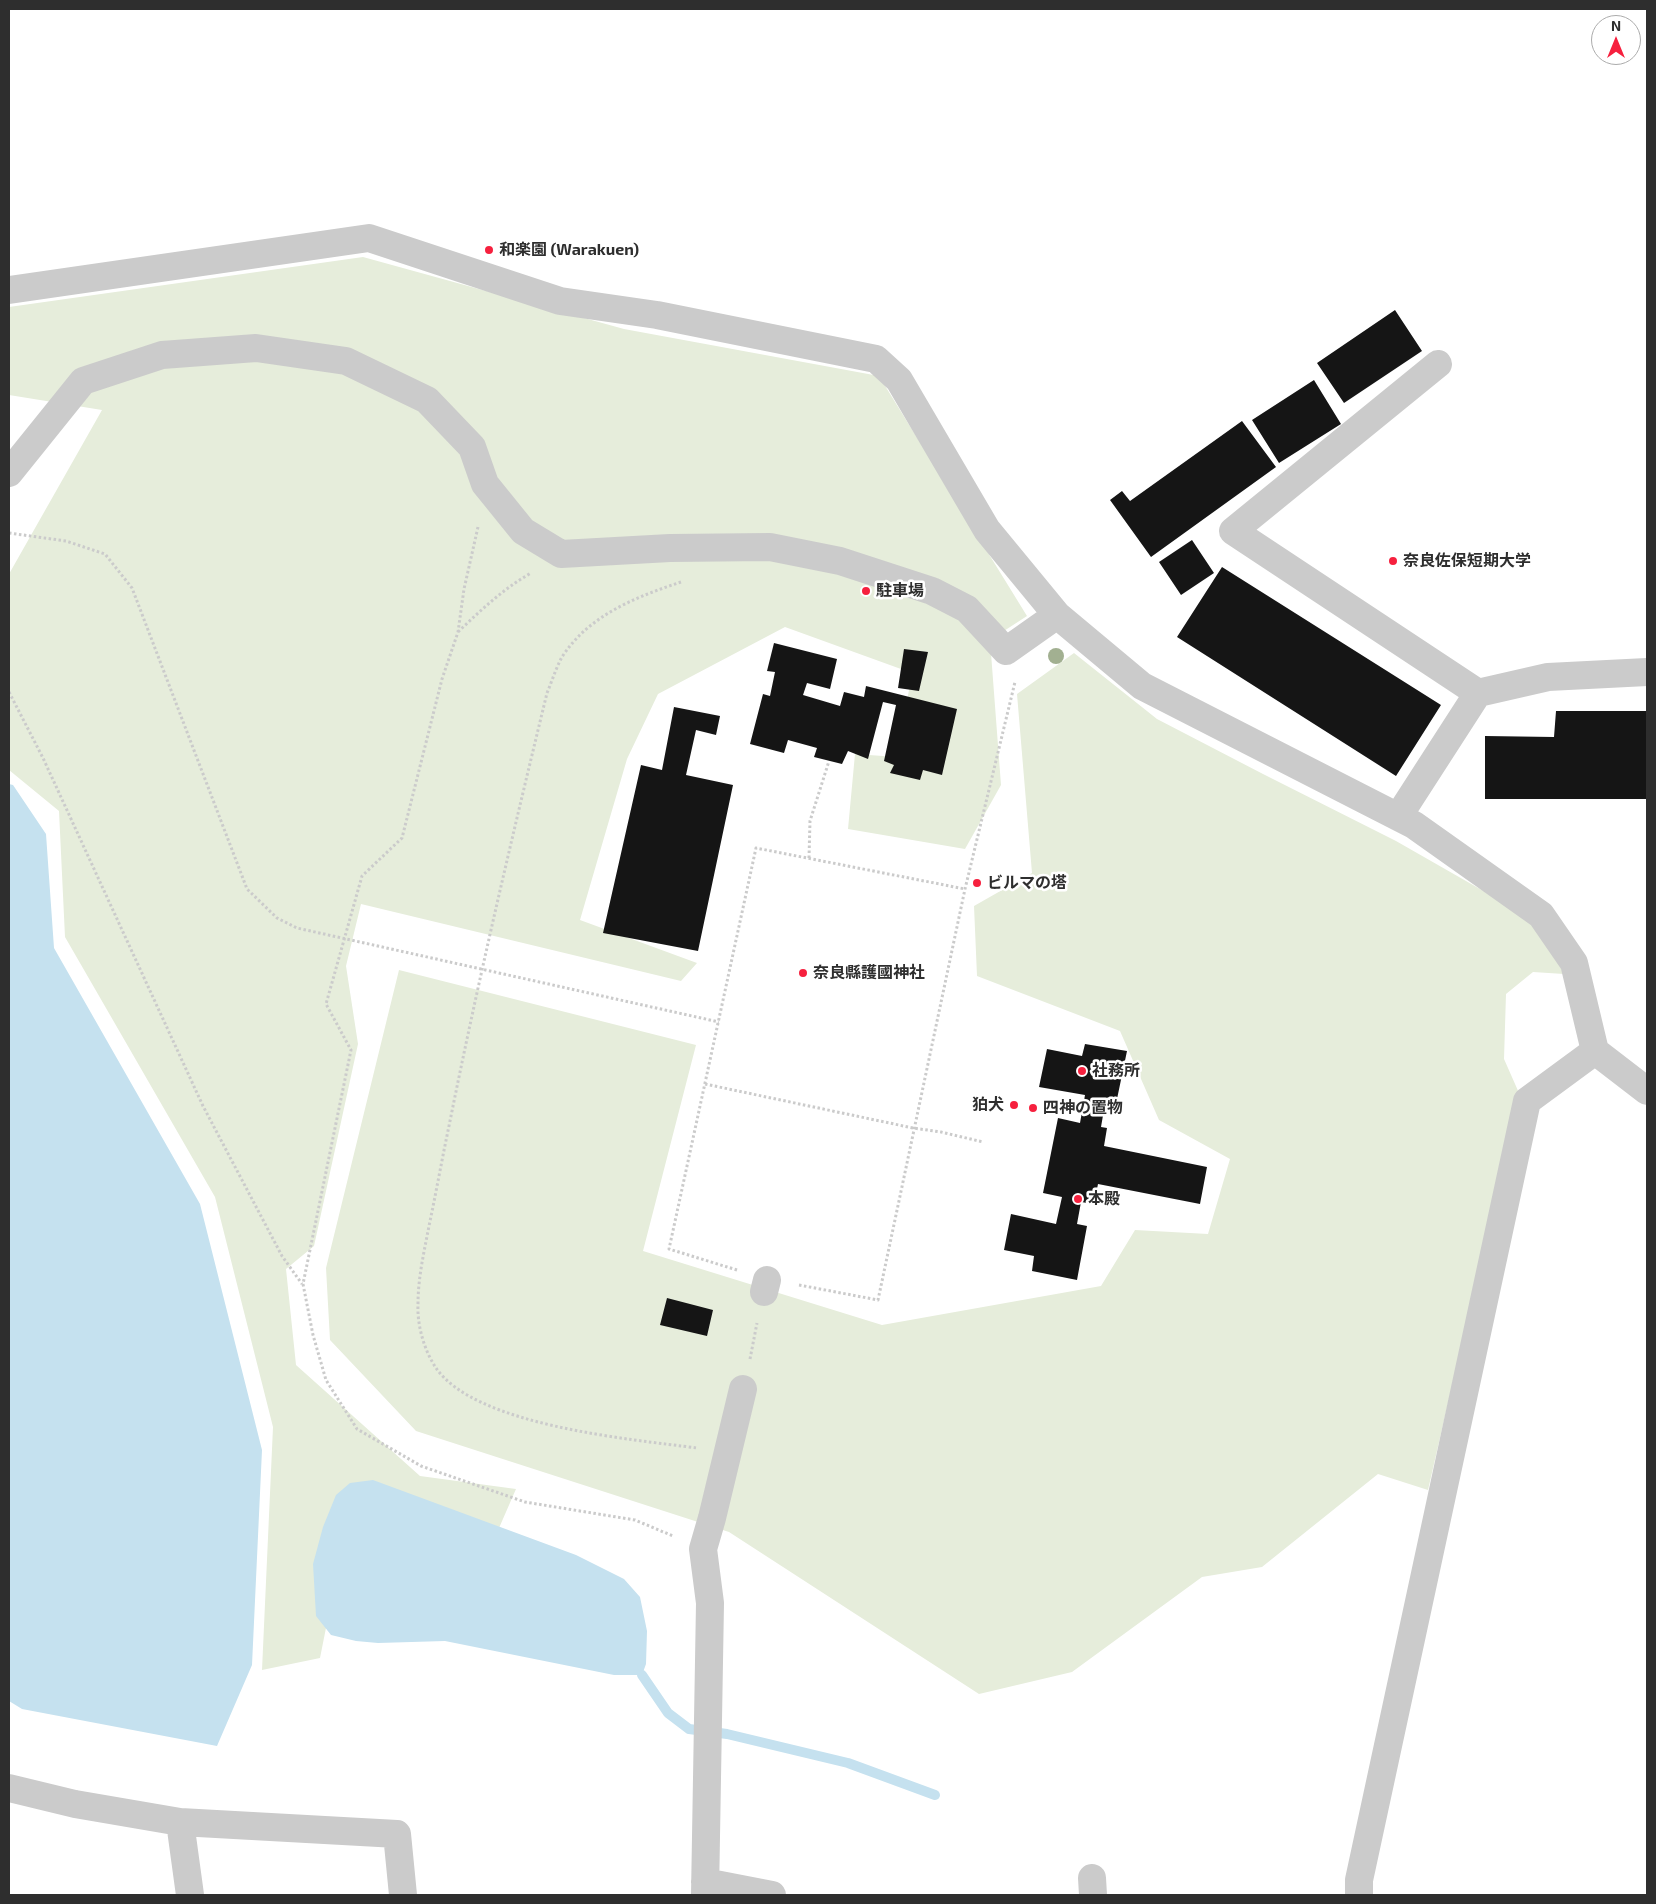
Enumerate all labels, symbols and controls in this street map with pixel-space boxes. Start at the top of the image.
north arrow [1591,15,1641,65]
text: N [1611,17,1621,34]
place label: 和楽園 (Warakuen) [499,240,639,260]
marker: 和楽園 (Warakuen) [483,244,495,256]
place label: 奈良佐保短期大学 [1403,551,1531,571]
marker: 奈良佐保短期大学 [1387,555,1399,567]
place label: 駐車場 [876,581,924,601]
marker: 駐車場 [860,585,872,597]
place label: ビルマの塔 [987,873,1067,893]
marker: ビルマの塔 [971,877,983,889]
place label: 奈良縣護國神社 [813,963,925,983]
marker: 奈良縣護國神社 [797,967,809,979]
place label: 社務所 [1092,1061,1140,1081]
marker: 社務所 [1076,1065,1088,1077]
place label: 狛犬 [972,1095,1004,1115]
place label: 四神の置物 [1043,1098,1123,1118]
marker: 狛犬 [1008,1099,1020,1111]
marker: 四神の置物 [1027,1102,1039,1114]
place label: 本殿 [1088,1189,1120,1209]
marker: 本殿 [1072,1193,1084,1205]

